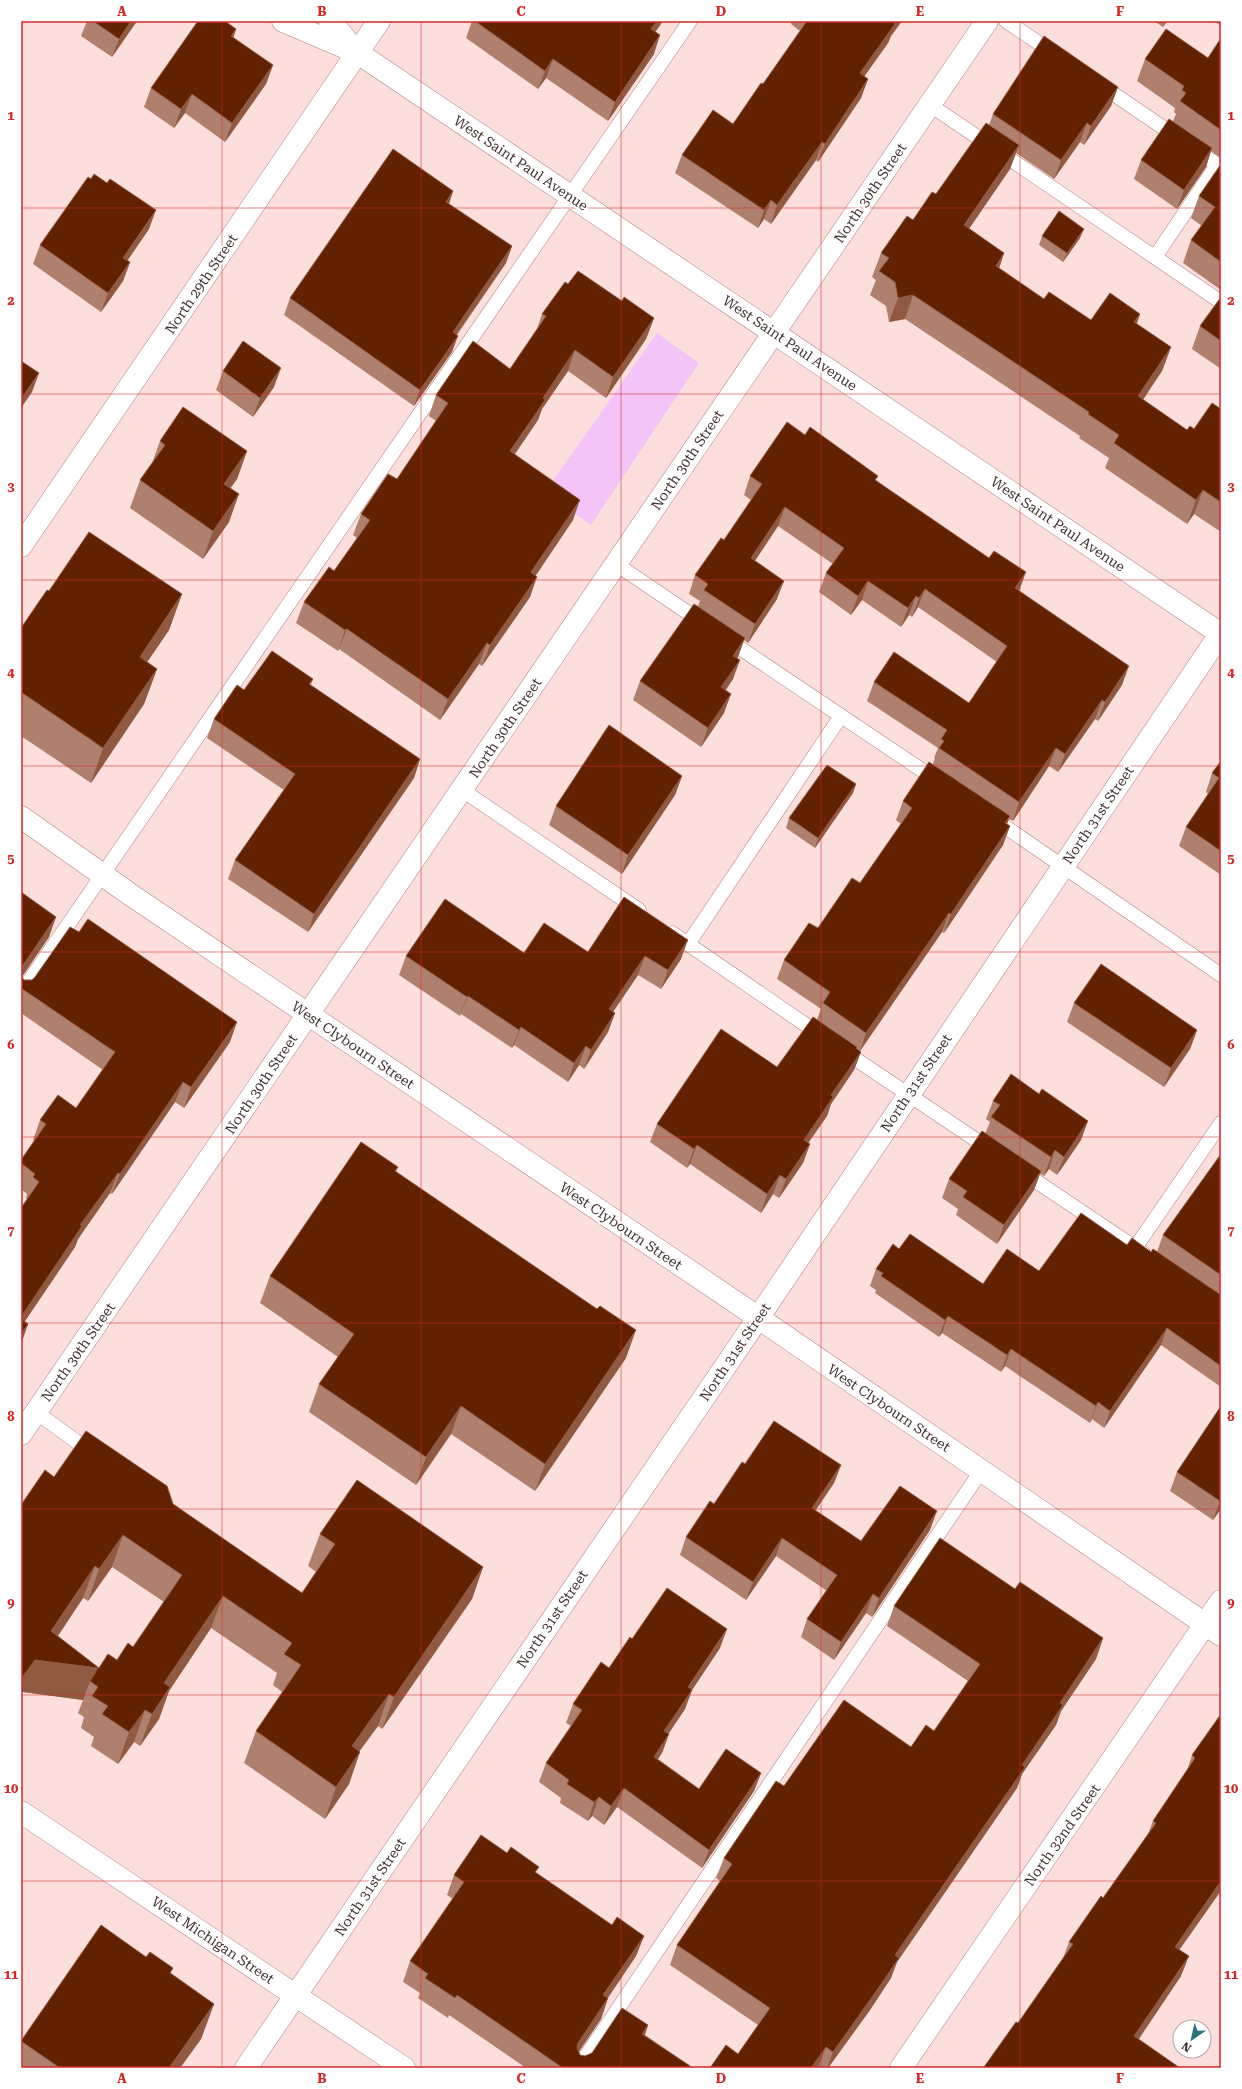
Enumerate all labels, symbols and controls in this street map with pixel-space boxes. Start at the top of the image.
text: A [117,4,127,19]
text: B [317,4,327,19]
text: C [516,4,526,19]
text: D [716,4,726,19]
text: E [916,4,924,19]
text: F [1116,4,1124,19]
text: 1 [7,108,15,123]
text: 1 [1227,108,1235,123]
street label: West Saint Paul Avenue [451,112,591,214]
street label: North 30th Street [831,140,909,246]
street label: North 29th Street [162,231,240,337]
street label: West Saint Paul Avenue [720,292,860,394]
text: 2 [7,293,15,308]
text: 2 [1227,293,1235,308]
street label: North 30th Street [648,407,726,513]
street label: West Saint Paul Avenue [988,473,1128,575]
text: 3 [7,479,15,494]
text: 3 [1227,479,1235,494]
text: 4 [7,665,15,680]
text: 4 [1227,665,1235,680]
street label: North 30th Street [466,675,544,781]
street label: North 31st Street [1059,763,1137,867]
text: 5 [7,851,15,866]
text: 5 [1227,851,1235,866]
street label: West Clybourn Street [289,998,417,1092]
street label: North 30th Street [222,1031,300,1137]
street label: North 31st Street [877,1031,955,1135]
text: 6 [7,1037,15,1052]
text: 6 [1227,1037,1235,1052]
street label: West Clybourn Street [557,1179,685,1273]
text: 7 [7,1223,15,1238]
text: 7 [1227,1223,1235,1238]
street label: North 30th Street [38,1299,118,1405]
street label: North 31st Street [696,1300,774,1404]
street label: West Clybourn Street [825,1361,953,1455]
text: 8 [7,1409,15,1424]
text: 8 [1227,1409,1235,1424]
street label: North 31st Street [513,1567,591,1671]
text: 9 [7,1595,15,1610]
text: 9 [1227,1595,1235,1610]
text: 10 [4,1781,18,1796]
street label: North 32nd Street [1021,1781,1103,1889]
text: 10 [1224,1781,1238,1796]
street label: North 31st Street [331,1835,409,1939]
street label: West Michigan Street [149,1893,277,1987]
text: 11 [4,1967,18,1982]
text: 11 [1224,1967,1238,1982]
north arrow [1172,2019,1212,2059]
text: N [1179,2039,1194,2055]
text: A [117,2071,127,2086]
text: B [317,2071,327,2086]
text: C [516,2071,526,2086]
text: D [716,2071,726,2086]
text: E [916,2071,924,2086]
text: F [1116,2071,1124,2086]

